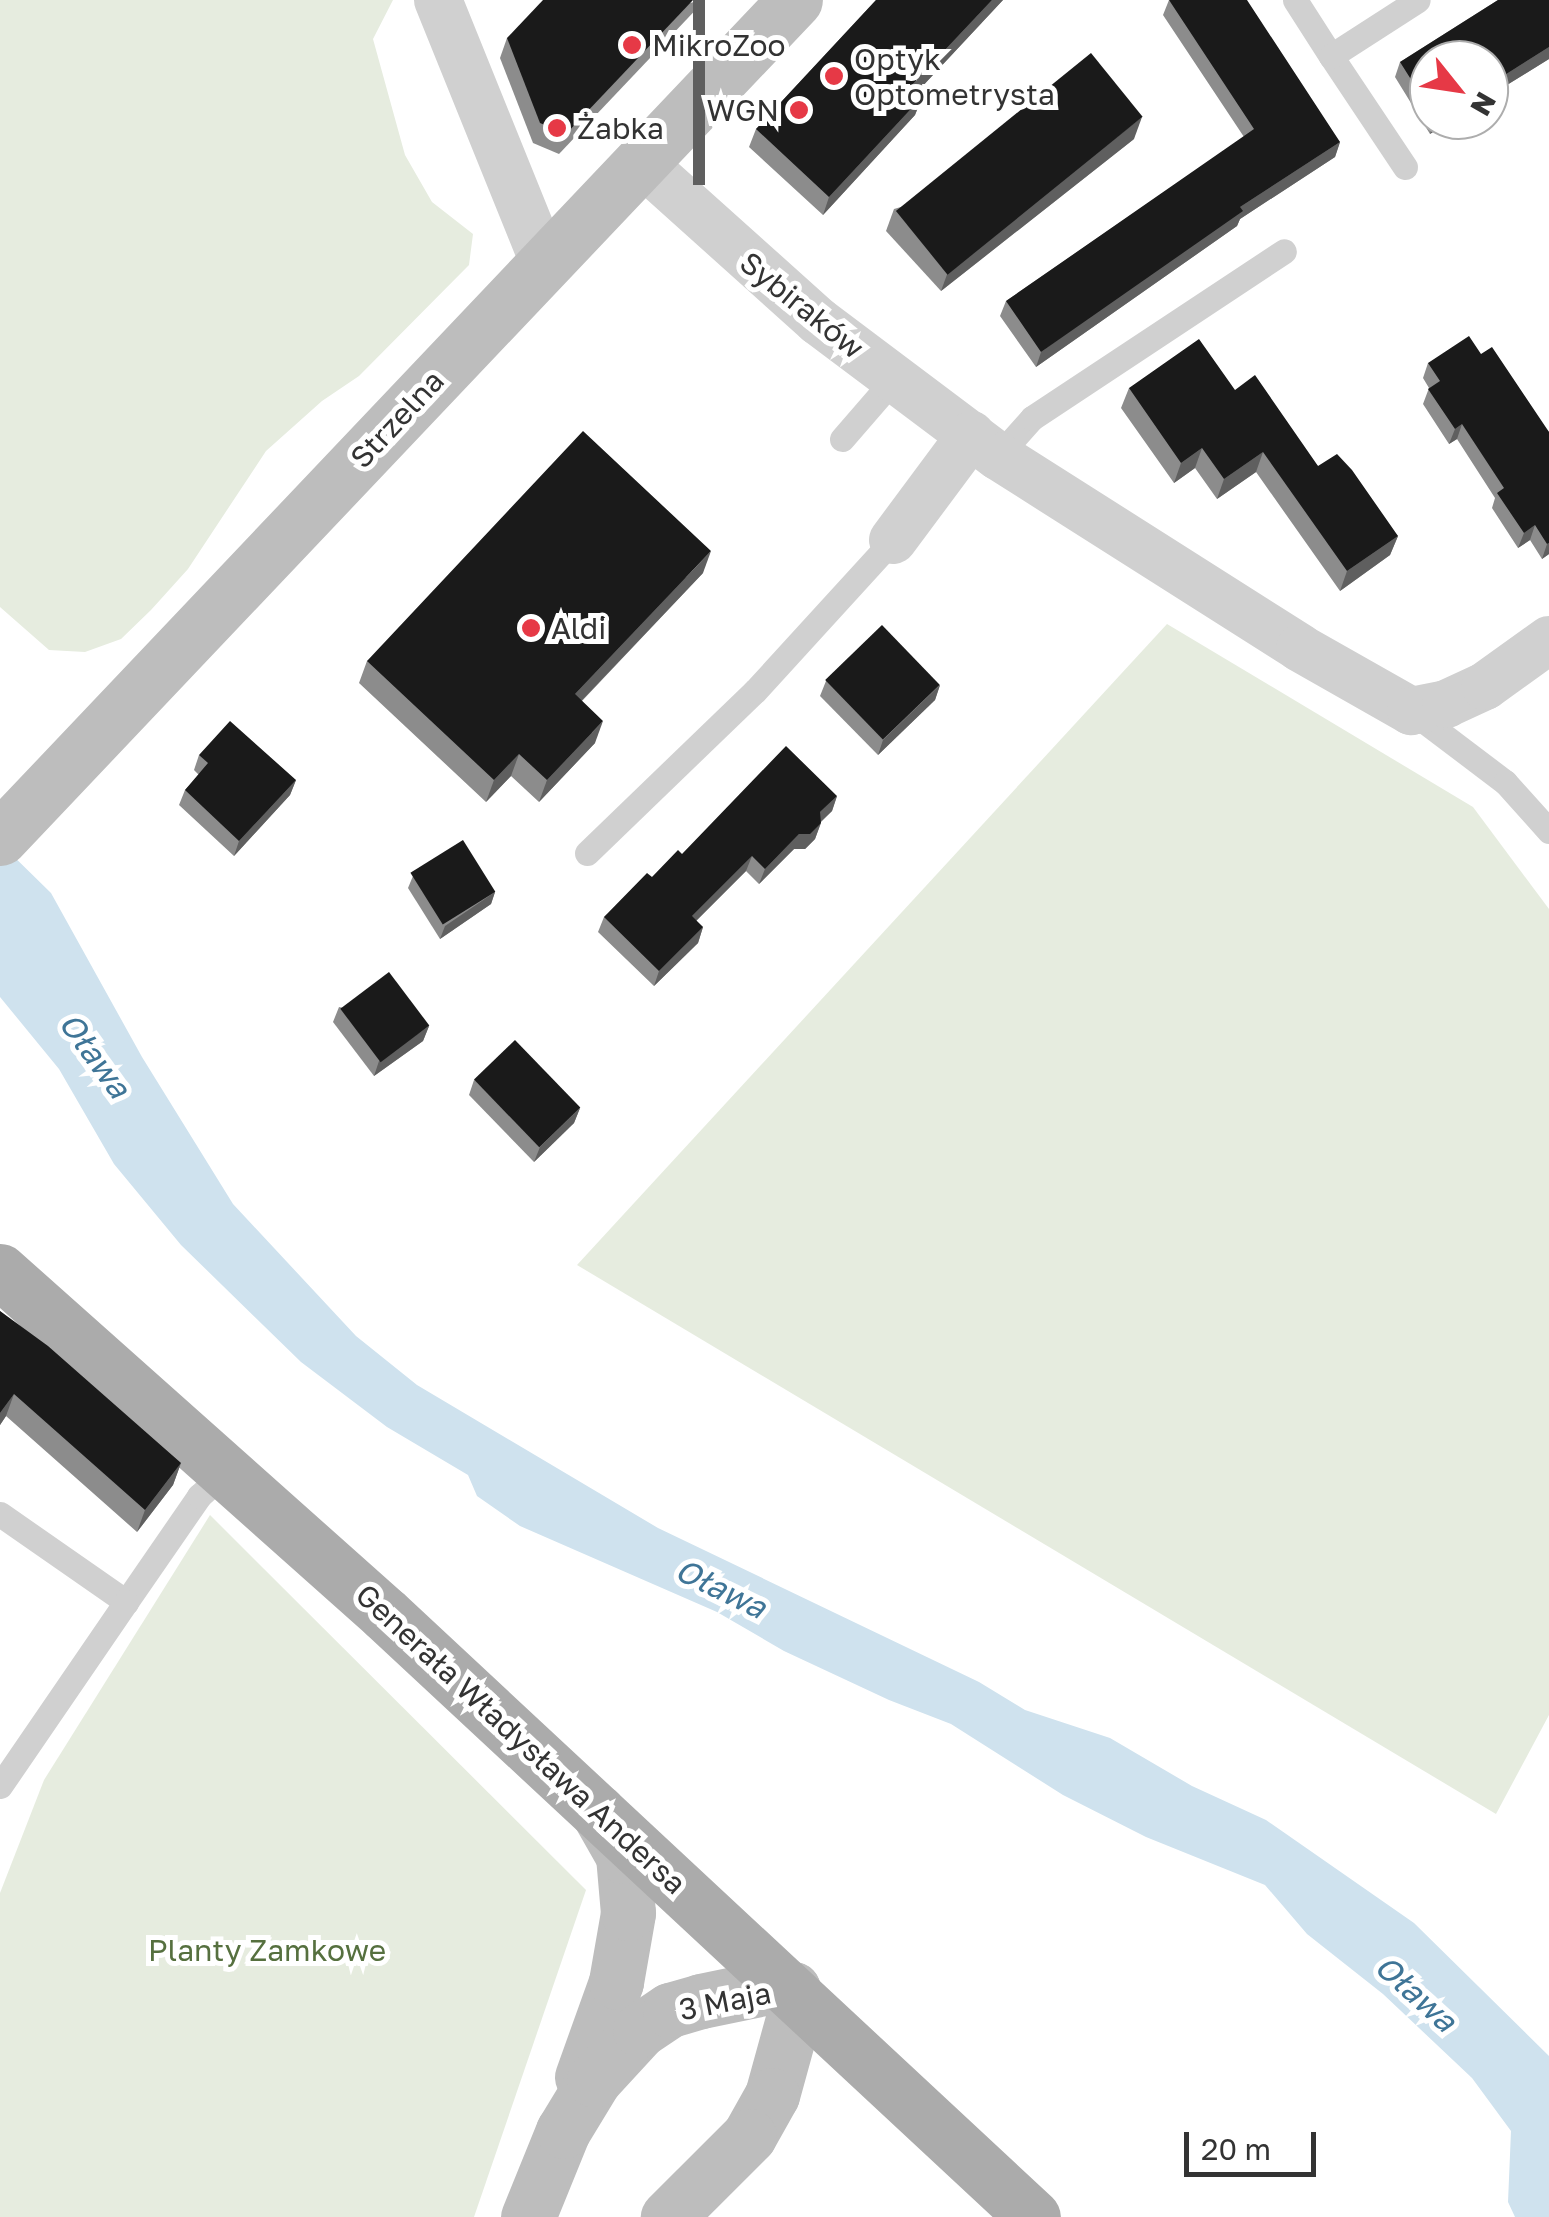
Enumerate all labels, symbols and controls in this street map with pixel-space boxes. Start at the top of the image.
place label: MikroZoo [652,27,786,63]
marker: MikroZoo [621,34,643,56]
north arrow [1409,40,1509,140]
place label: Optyk Optometrysta [854,41,1055,112]
marker: Optyk Optometrysta [823,65,845,87]
text: N [1464,87,1503,122]
place label: WGN [707,92,779,128]
marker: WGN [788,99,810,121]
place label: Żabka [577,110,664,146]
marker: Żabka [546,117,568,139]
street label: Sybiraków [733,244,871,366]
street label: Strzelna [343,363,451,475]
place label: Aldi [551,610,606,646]
marker: Aldi [520,617,542,639]
water label: Oława [51,1005,139,1105]
water label: Oława [669,1550,773,1626]
street label: Generała Władysława Andersa [349,1577,693,1901]
park label: Planty Zamkowe [148,1932,386,1968]
water label: Oława [1367,1947,1465,2039]
street label: 3 Maja [676,1974,774,2028]
scale bar [1189,2112,1322,2174]
text: 20 m [1201,2131,1271,2167]

